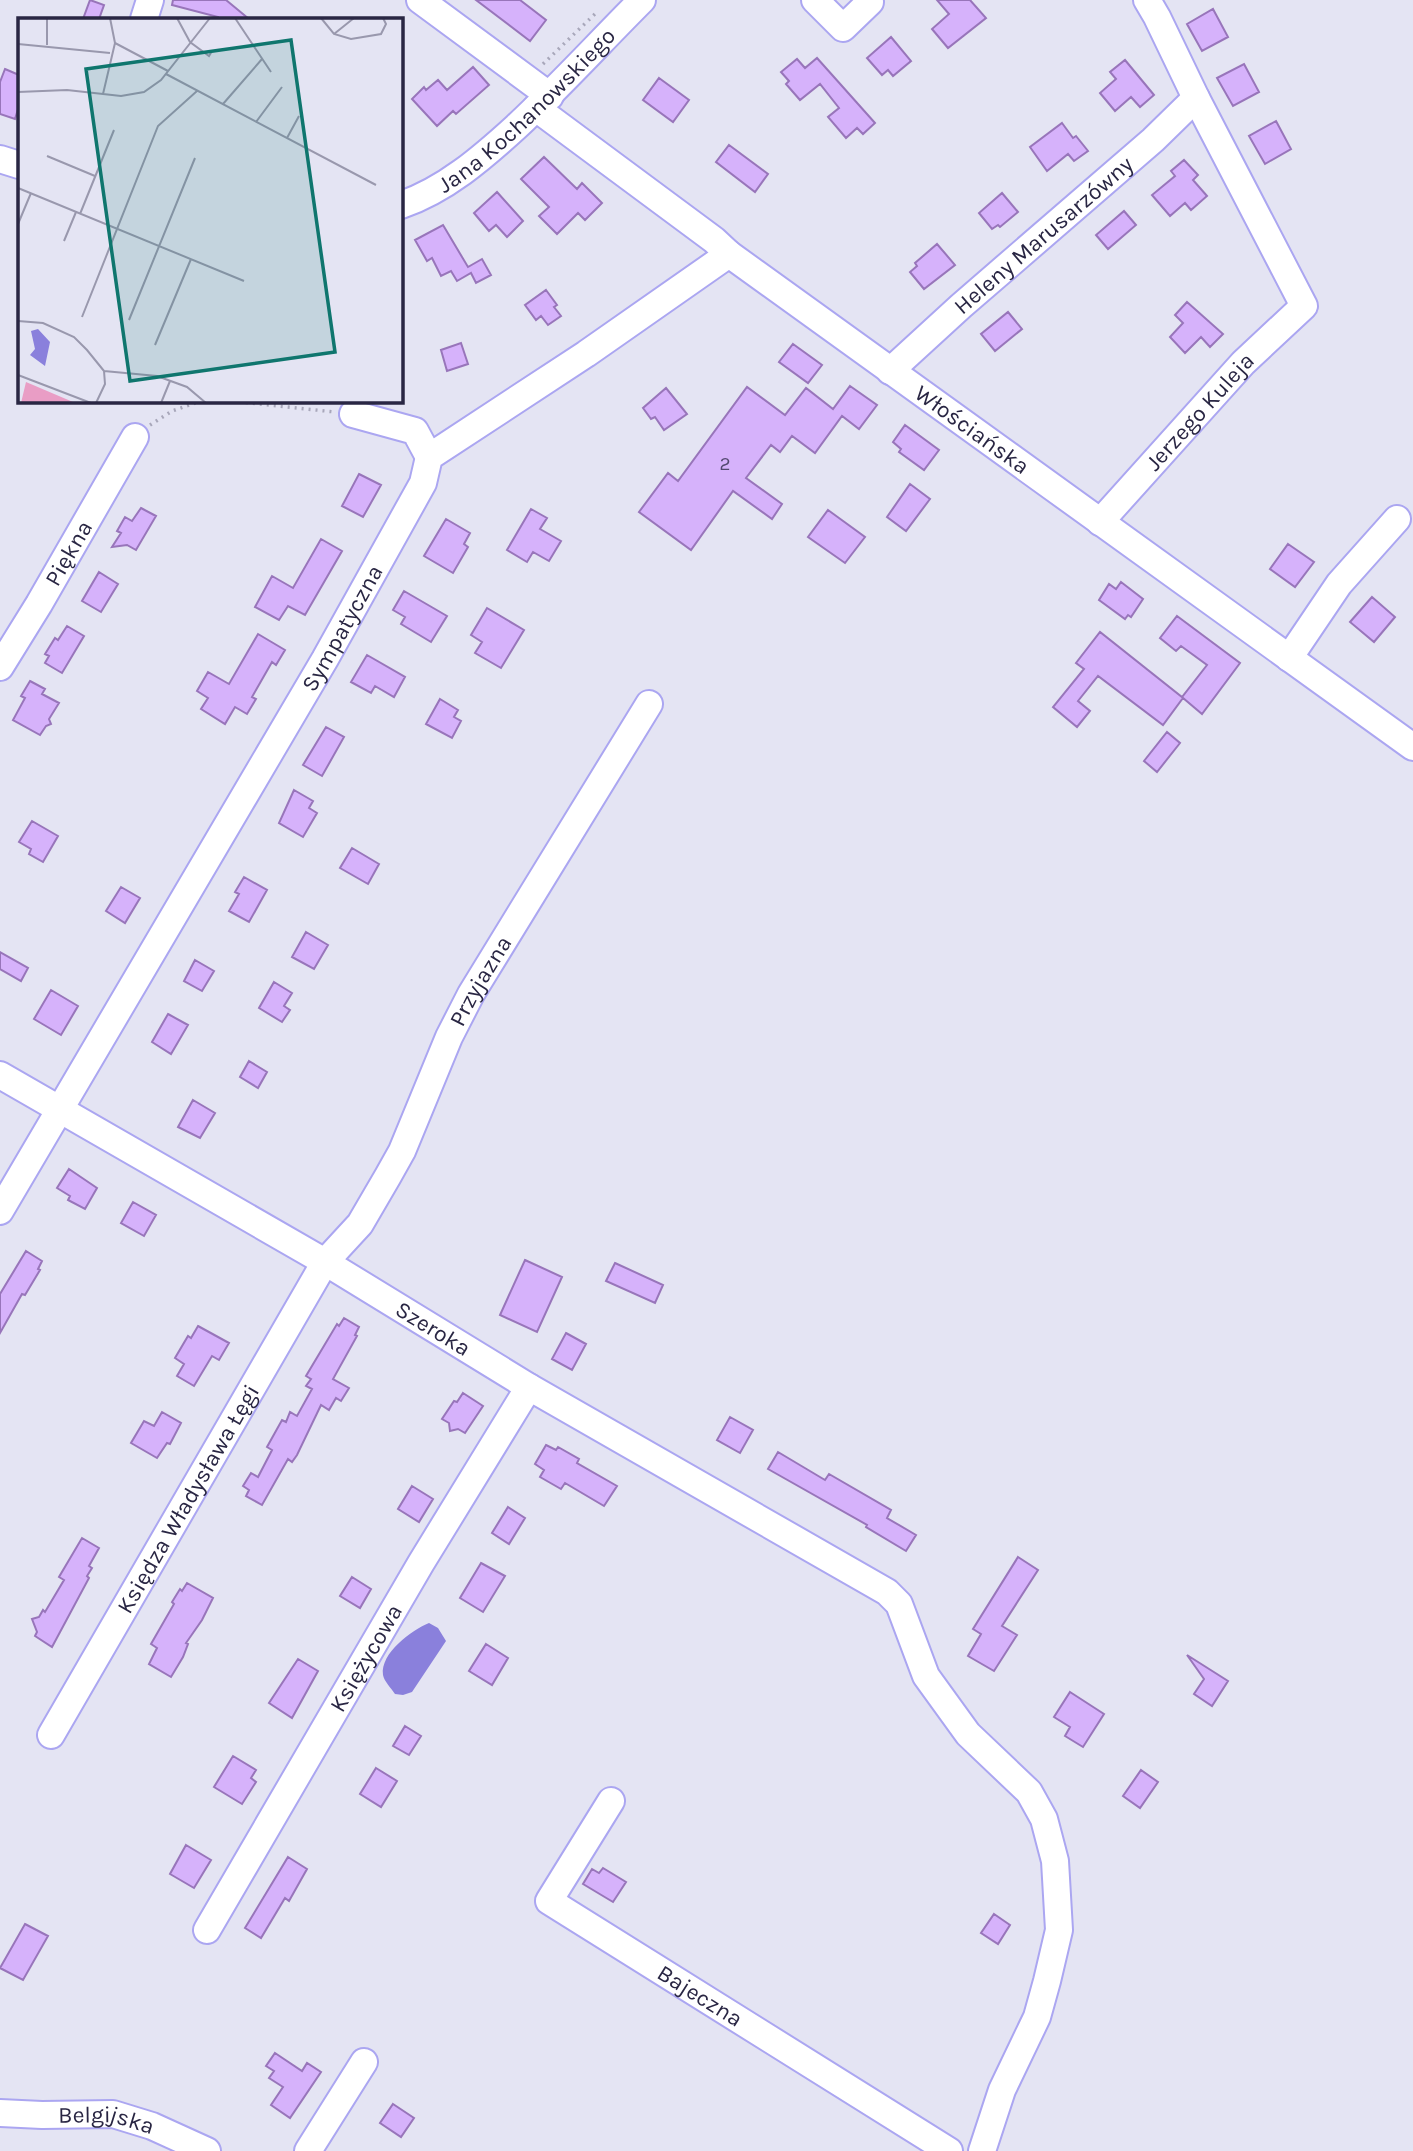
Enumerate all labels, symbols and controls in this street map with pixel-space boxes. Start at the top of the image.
inset map [18,18,402,402]
street label: Jana Kochanowskiego [433,22,621,199]
street label: Heleny Marusarzówny [949,150,1139,320]
street label: Jerzego Kuleja [1140,347,1260,476]
street label: Włościańska [909,379,1035,480]
house number: 2 [719,453,731,475]
street label: Piękna [39,516,98,591]
street label: Sympatyczna [296,560,389,696]
street label: Przyjazna [444,931,517,1031]
street label: Szeroka [391,1296,476,1362]
street label: Księdza Władysława Łęgi [111,1380,265,1618]
street label: Księżycowa [324,1599,408,1717]
street label: Bajeczna [652,1959,748,2033]
street label: Belgijska [58,2100,158,2140]

